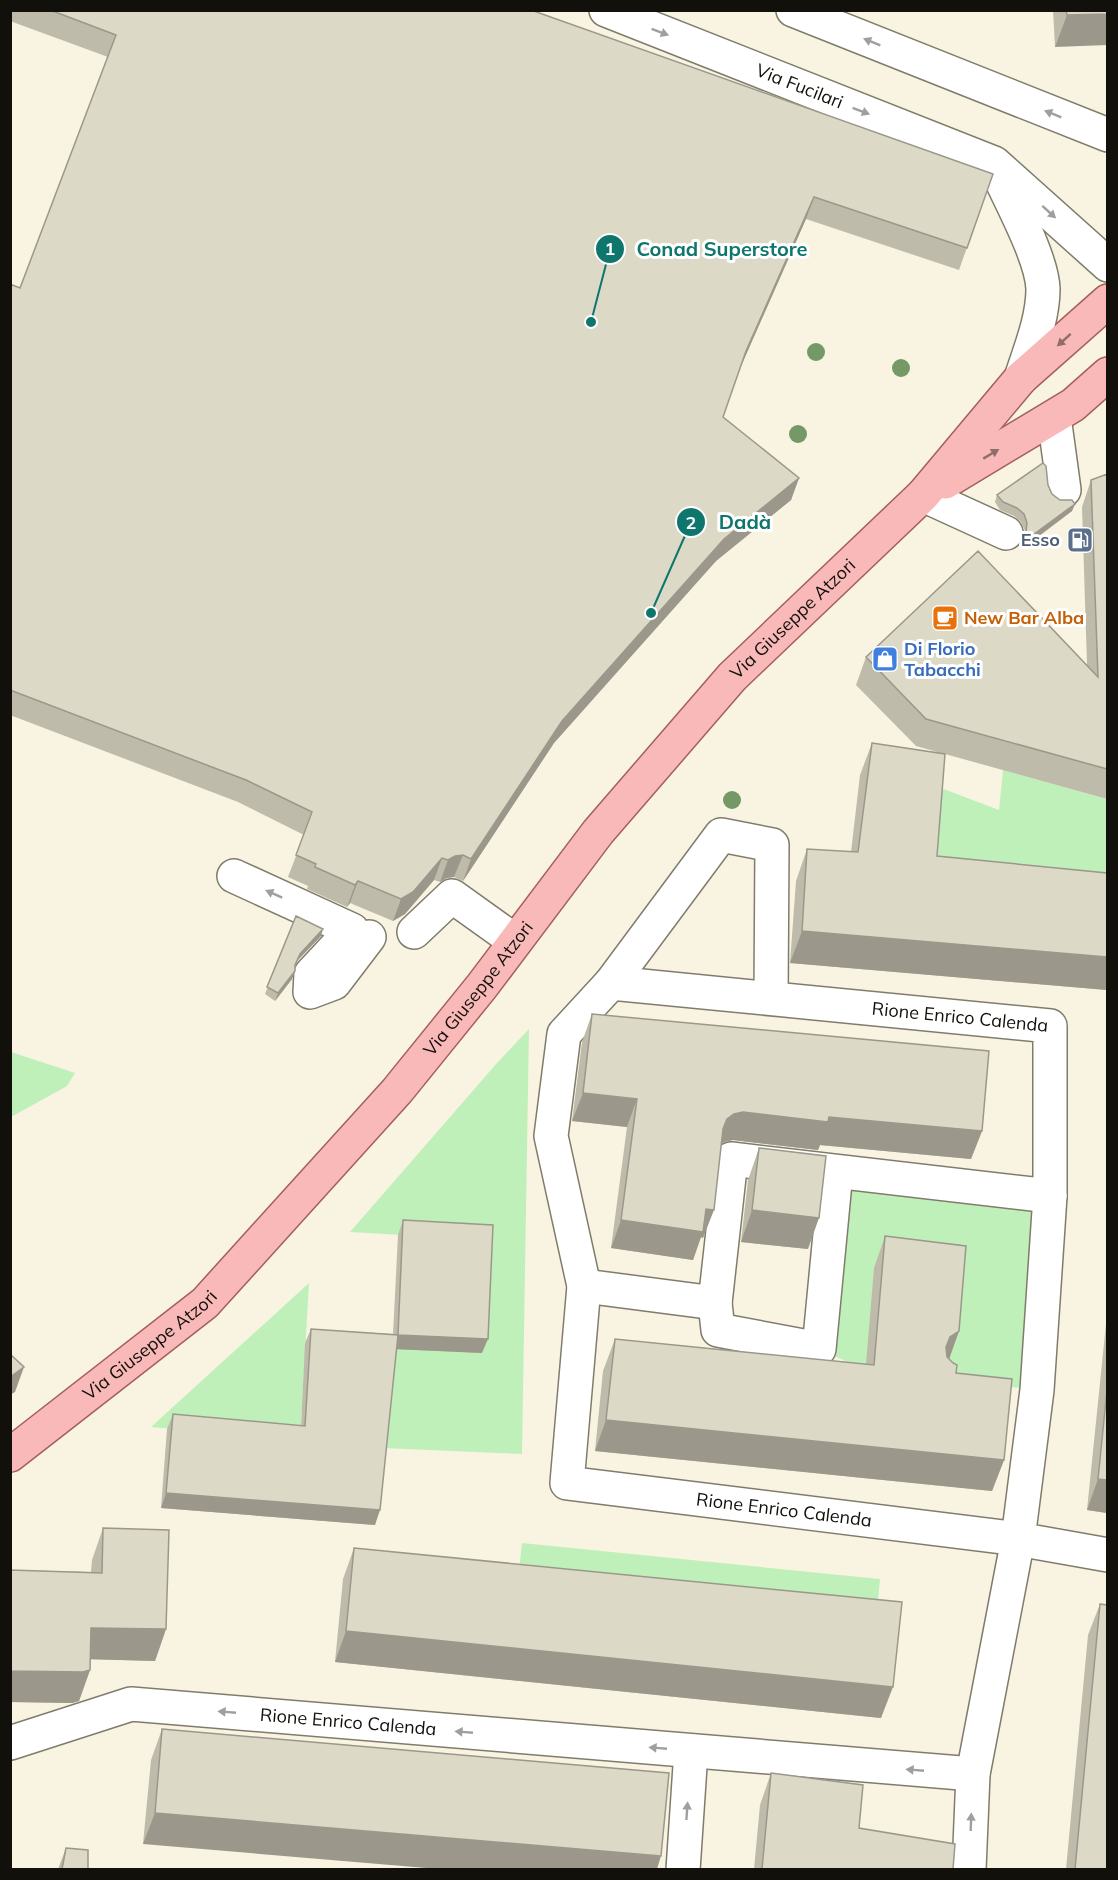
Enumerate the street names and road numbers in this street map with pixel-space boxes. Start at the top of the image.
street label: Via Fucilari [753,58,847,113]
street label: Via Giuseppe Atzori [725,554,860,684]
street label: Via Giuseppe Atzori [418,916,538,1060]
street label: Rione Enrico Calenda [871,997,1049,1037]
street label: Via Giuseppe Atzori [78,1285,222,1405]
street label: Rione Enrico Calenda [695,1487,873,1532]
street label: Rione Enrico Calenda [259,1703,437,1740]

